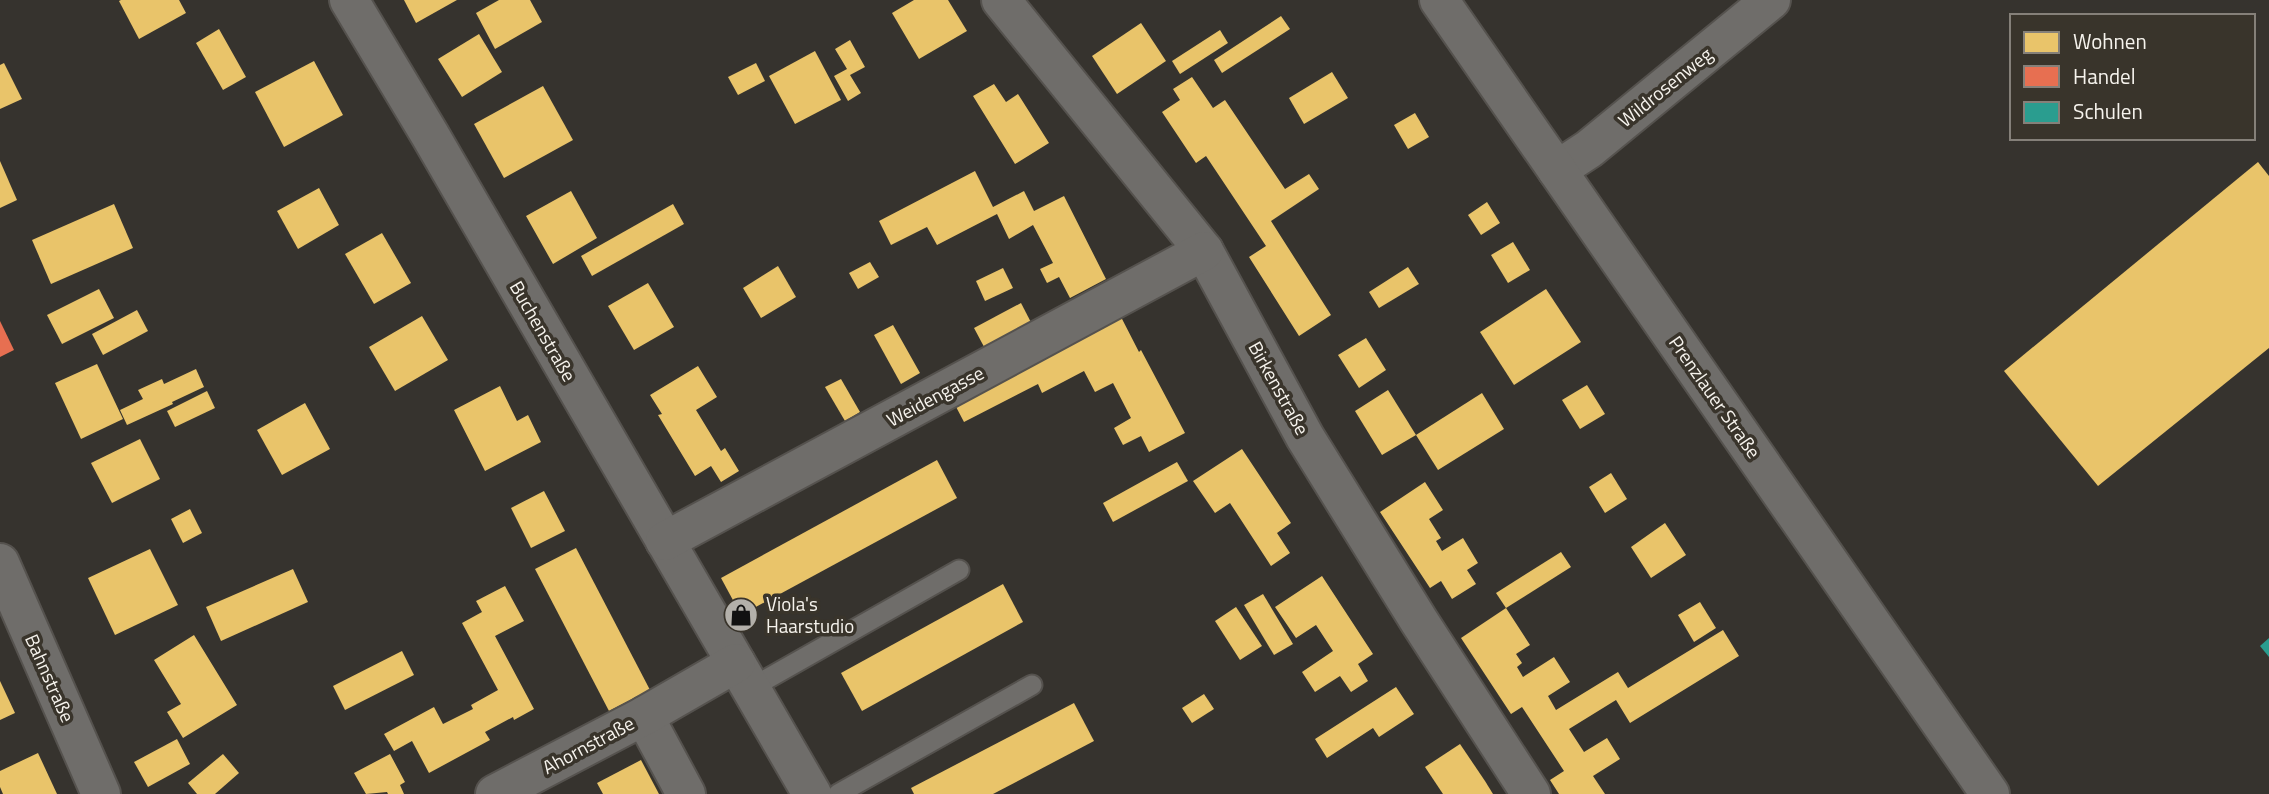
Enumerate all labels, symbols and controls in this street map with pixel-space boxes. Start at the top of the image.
legend [2010,14,2255,140]
text: Wohnen [2073,25,2147,57]
street label: Wildrosenweg [1611,39,1718,134]
text: Handel [2073,60,2136,92]
text: Schulen [2073,95,2143,127]
street label: Buchenstraße [503,275,584,387]
street label: Prenzlauer Straße [1662,329,1769,464]
street label: Birkenstraße [1242,336,1317,440]
street label: Weidengasse [881,358,989,433]
place label: Viola's Haarstudio [766,589,854,640]
shop icon: Viola's Haarstudio [722,596,760,634]
street label: Bahnstraße [18,629,83,727]
street label: Ahornstraße [537,708,639,781]

